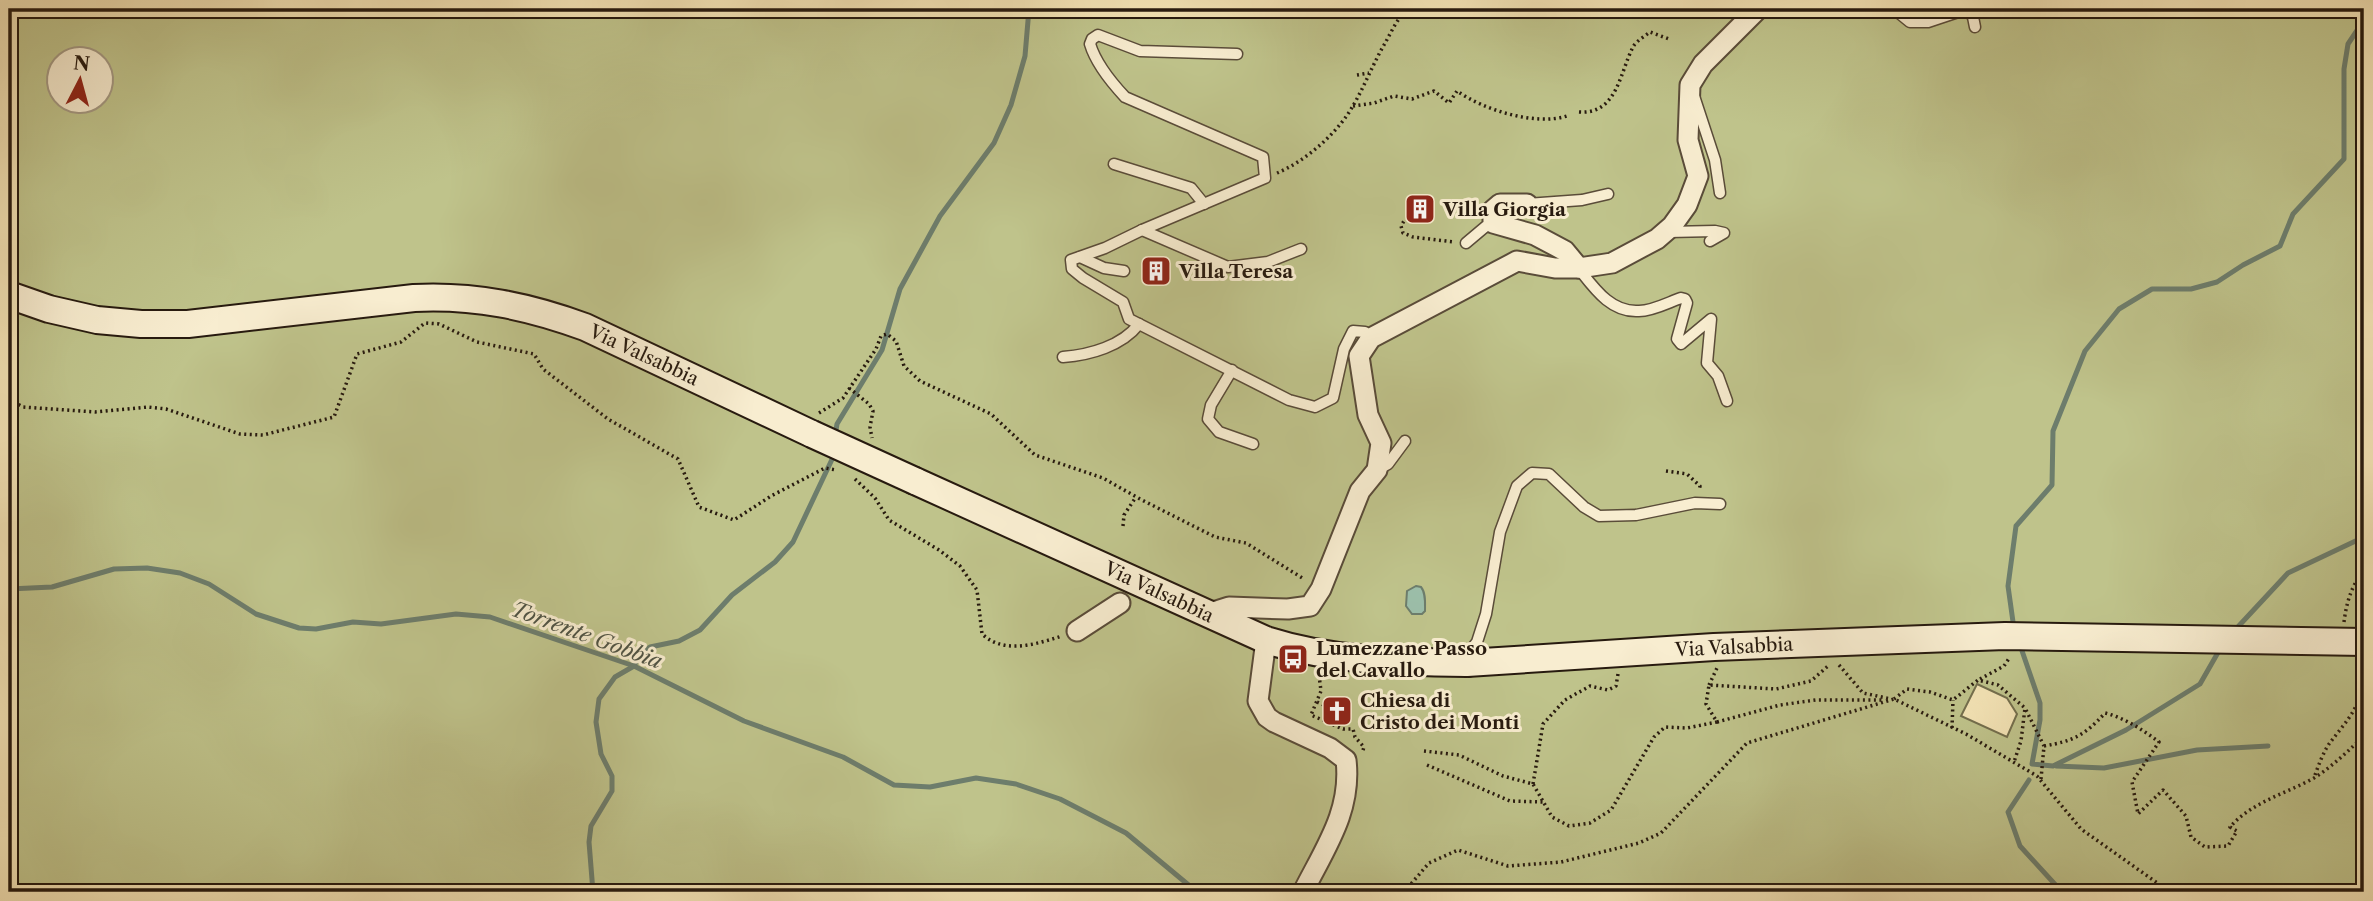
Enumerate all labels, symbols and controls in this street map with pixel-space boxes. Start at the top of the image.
north arrow [46,46,116,116]
text: N [72,51,91,76]
building icon: Villa Giorgia [1403,192,1437,226]
place label: Villa Giorgia [1442,198,1567,221]
building icon: Villa Teresa [1139,254,1173,288]
place label: Villa Teresa [1178,260,1294,283]
street label: Via Valsabbia [585,319,702,390]
street label: Via Valsabbia [1100,556,1217,627]
water label: Torrente Gobbia [508,596,666,674]
street label: Via Valsabbia [1673,632,1794,662]
place label: Lumezzane Passo del Cavallo [1316,637,1487,682]
bus stop icon: Lumezzane Passo del Cavallo [1276,642,1310,676]
place label: Chiesa di Cristo dei Monti [1360,689,1519,734]
church icon: Chiesa di Cristo dei Monti [1320,694,1354,728]

